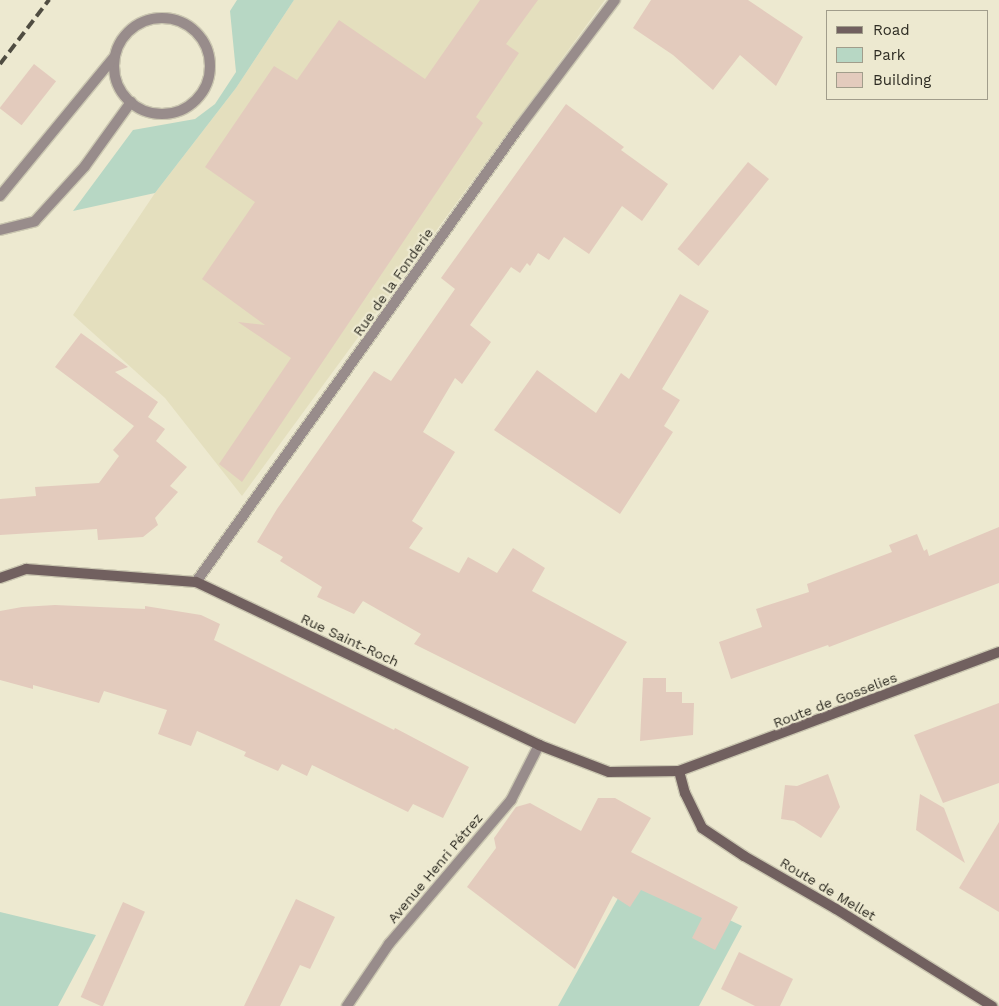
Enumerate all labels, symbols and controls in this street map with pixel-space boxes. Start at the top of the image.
legend [826,10,989,100]
text: Road [873,21,910,39]
text: Park [873,46,905,64]
text: Building [873,71,931,89]
street label: Rue de la Fonderie [349,225,437,339]
street label: Rue Saint-Roch [298,610,402,670]
street label: Route de Gosselies [771,669,899,731]
street label: Avenue Henri Pétrez [384,810,486,926]
street label: Route de Mellet [777,854,879,924]

